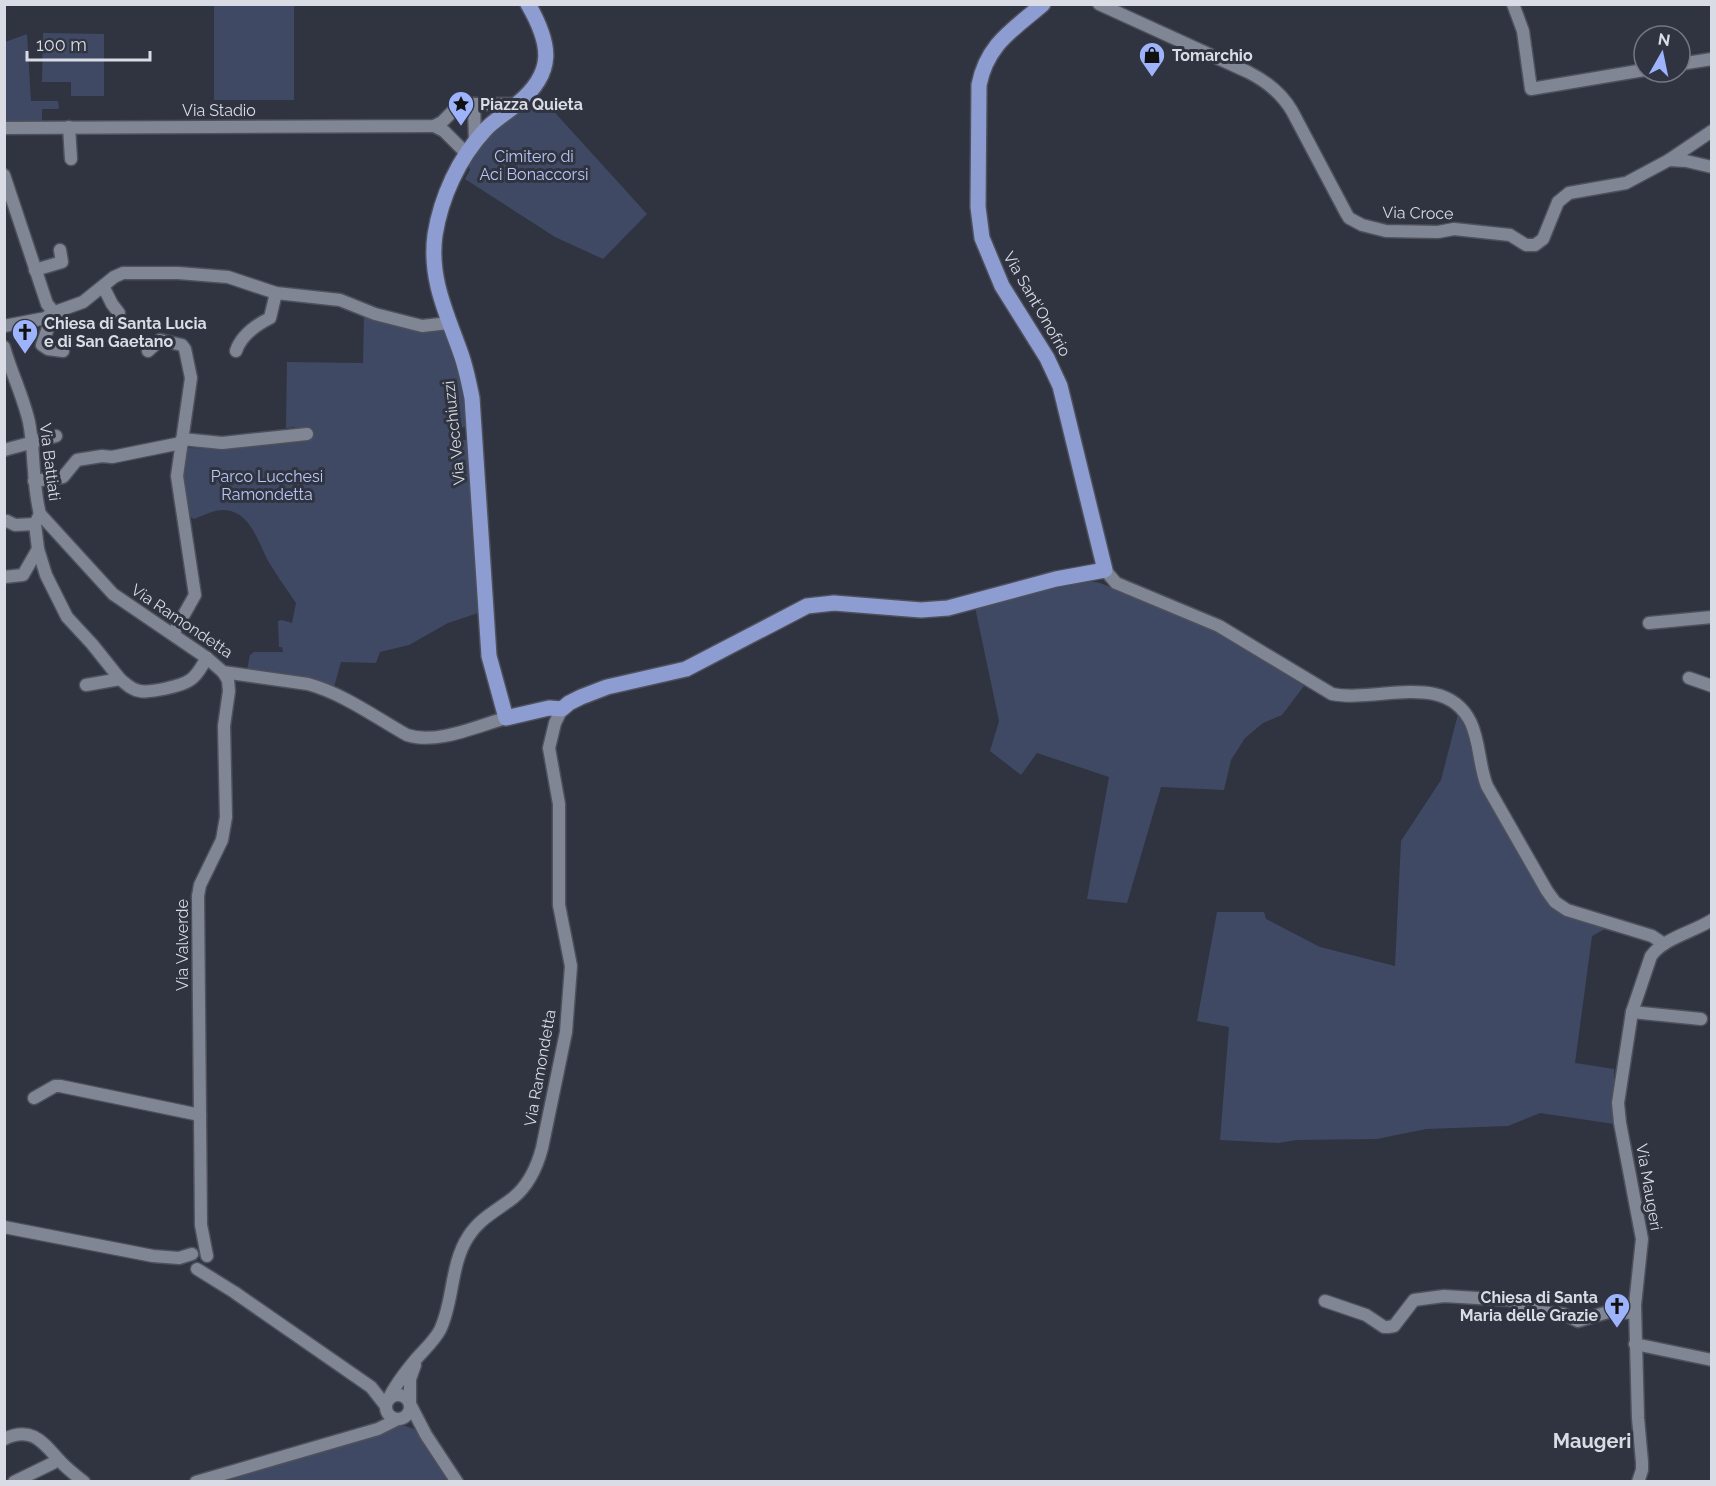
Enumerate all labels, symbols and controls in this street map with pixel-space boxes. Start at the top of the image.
scale bar [27,24,150,62]
north arrow [1632,24,1692,84]
text: N [1657,29,1672,50]
text: 100 m [36,34,87,55]
shop icon: Tomarchio [1137,40,1167,78]
place label: Tomarchio [1172,46,1253,65]
place icon: Piazza Quieta [446,89,476,127]
place label: Piazza Quieta [480,95,583,114]
street label: Via Stadio [182,101,256,120]
park label: Cimitero di Aci Bonaccorsi [480,147,588,184]
street label: Via Croce [1382,203,1454,223]
street label: Via Sant'Onofrio [999,248,1075,360]
place label: Chiesa di Santa Lucia e di San Gaetano [44,314,207,351]
church icon: Chiesa di Santa Lucia e di San Gaetano [10,317,40,355]
street label: Via Vecchiuzzi [439,380,469,486]
street label: Via Battiati [36,422,64,502]
park label: Parco Lucchesi Ramondetta [211,467,323,504]
street label: Via Ramondetta [128,580,236,662]
street label: Via Valverde [173,899,192,991]
street label: Via Ramondetta [520,1008,560,1128]
street label: Via Maugeri [1632,1142,1666,1232]
place label: Chiesa di Santa Maria delle Grazie [1460,1288,1598,1325]
church icon: Chiesa di Santa Maria delle Grazie [1602,1291,1632,1329]
district label: Maugeri [1553,1429,1631,1453]

